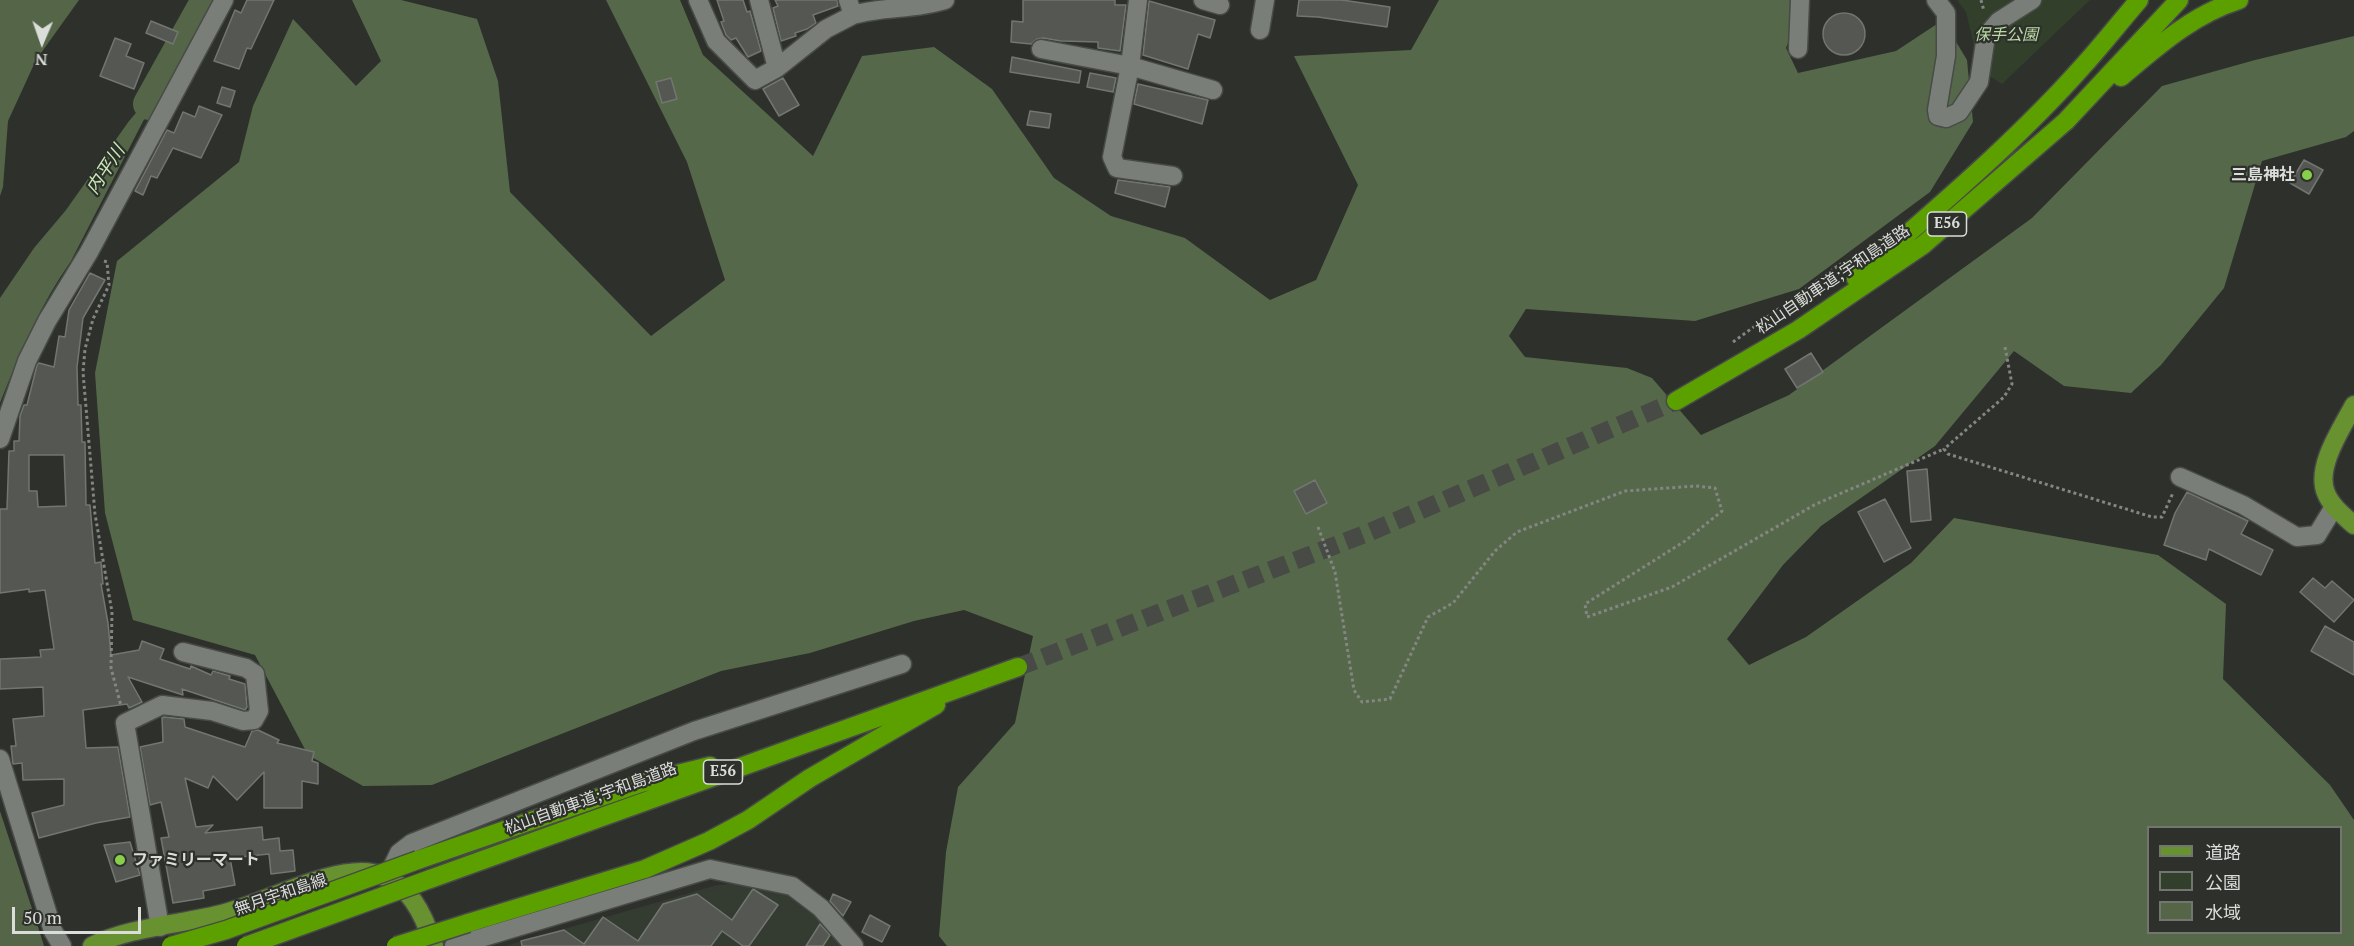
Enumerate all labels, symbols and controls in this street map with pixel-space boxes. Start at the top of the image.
north arrow [12,12,72,72]
park label: 保手公園 [1974,25,2038,45]
text: N [35,49,48,71]
water label: 内平川 [82,141,130,199]
place label: 三島神社 [2231,165,2295,185]
marker: 三島神社 [2300,168,2314,182]
road number: E56 [1928,212,1966,236]
street label: 松山自動車道;宇和島道路 [1752,221,1914,339]
street label: 松山自動車道;宇和島道路 [503,759,679,839]
road number: E56 [704,760,742,784]
legend [2147,826,2342,934]
text: 道路 [2205,840,2241,864]
place label: ファミリーマート [132,850,260,870]
marker: ファミリーマート [113,853,127,867]
street label: 無月宇和島線 [232,870,330,920]
text: 公園 [2205,870,2241,894]
scale bar [15,895,144,933]
text: 水域 [2205,900,2241,924]
text: 50 m [23,905,62,929]

